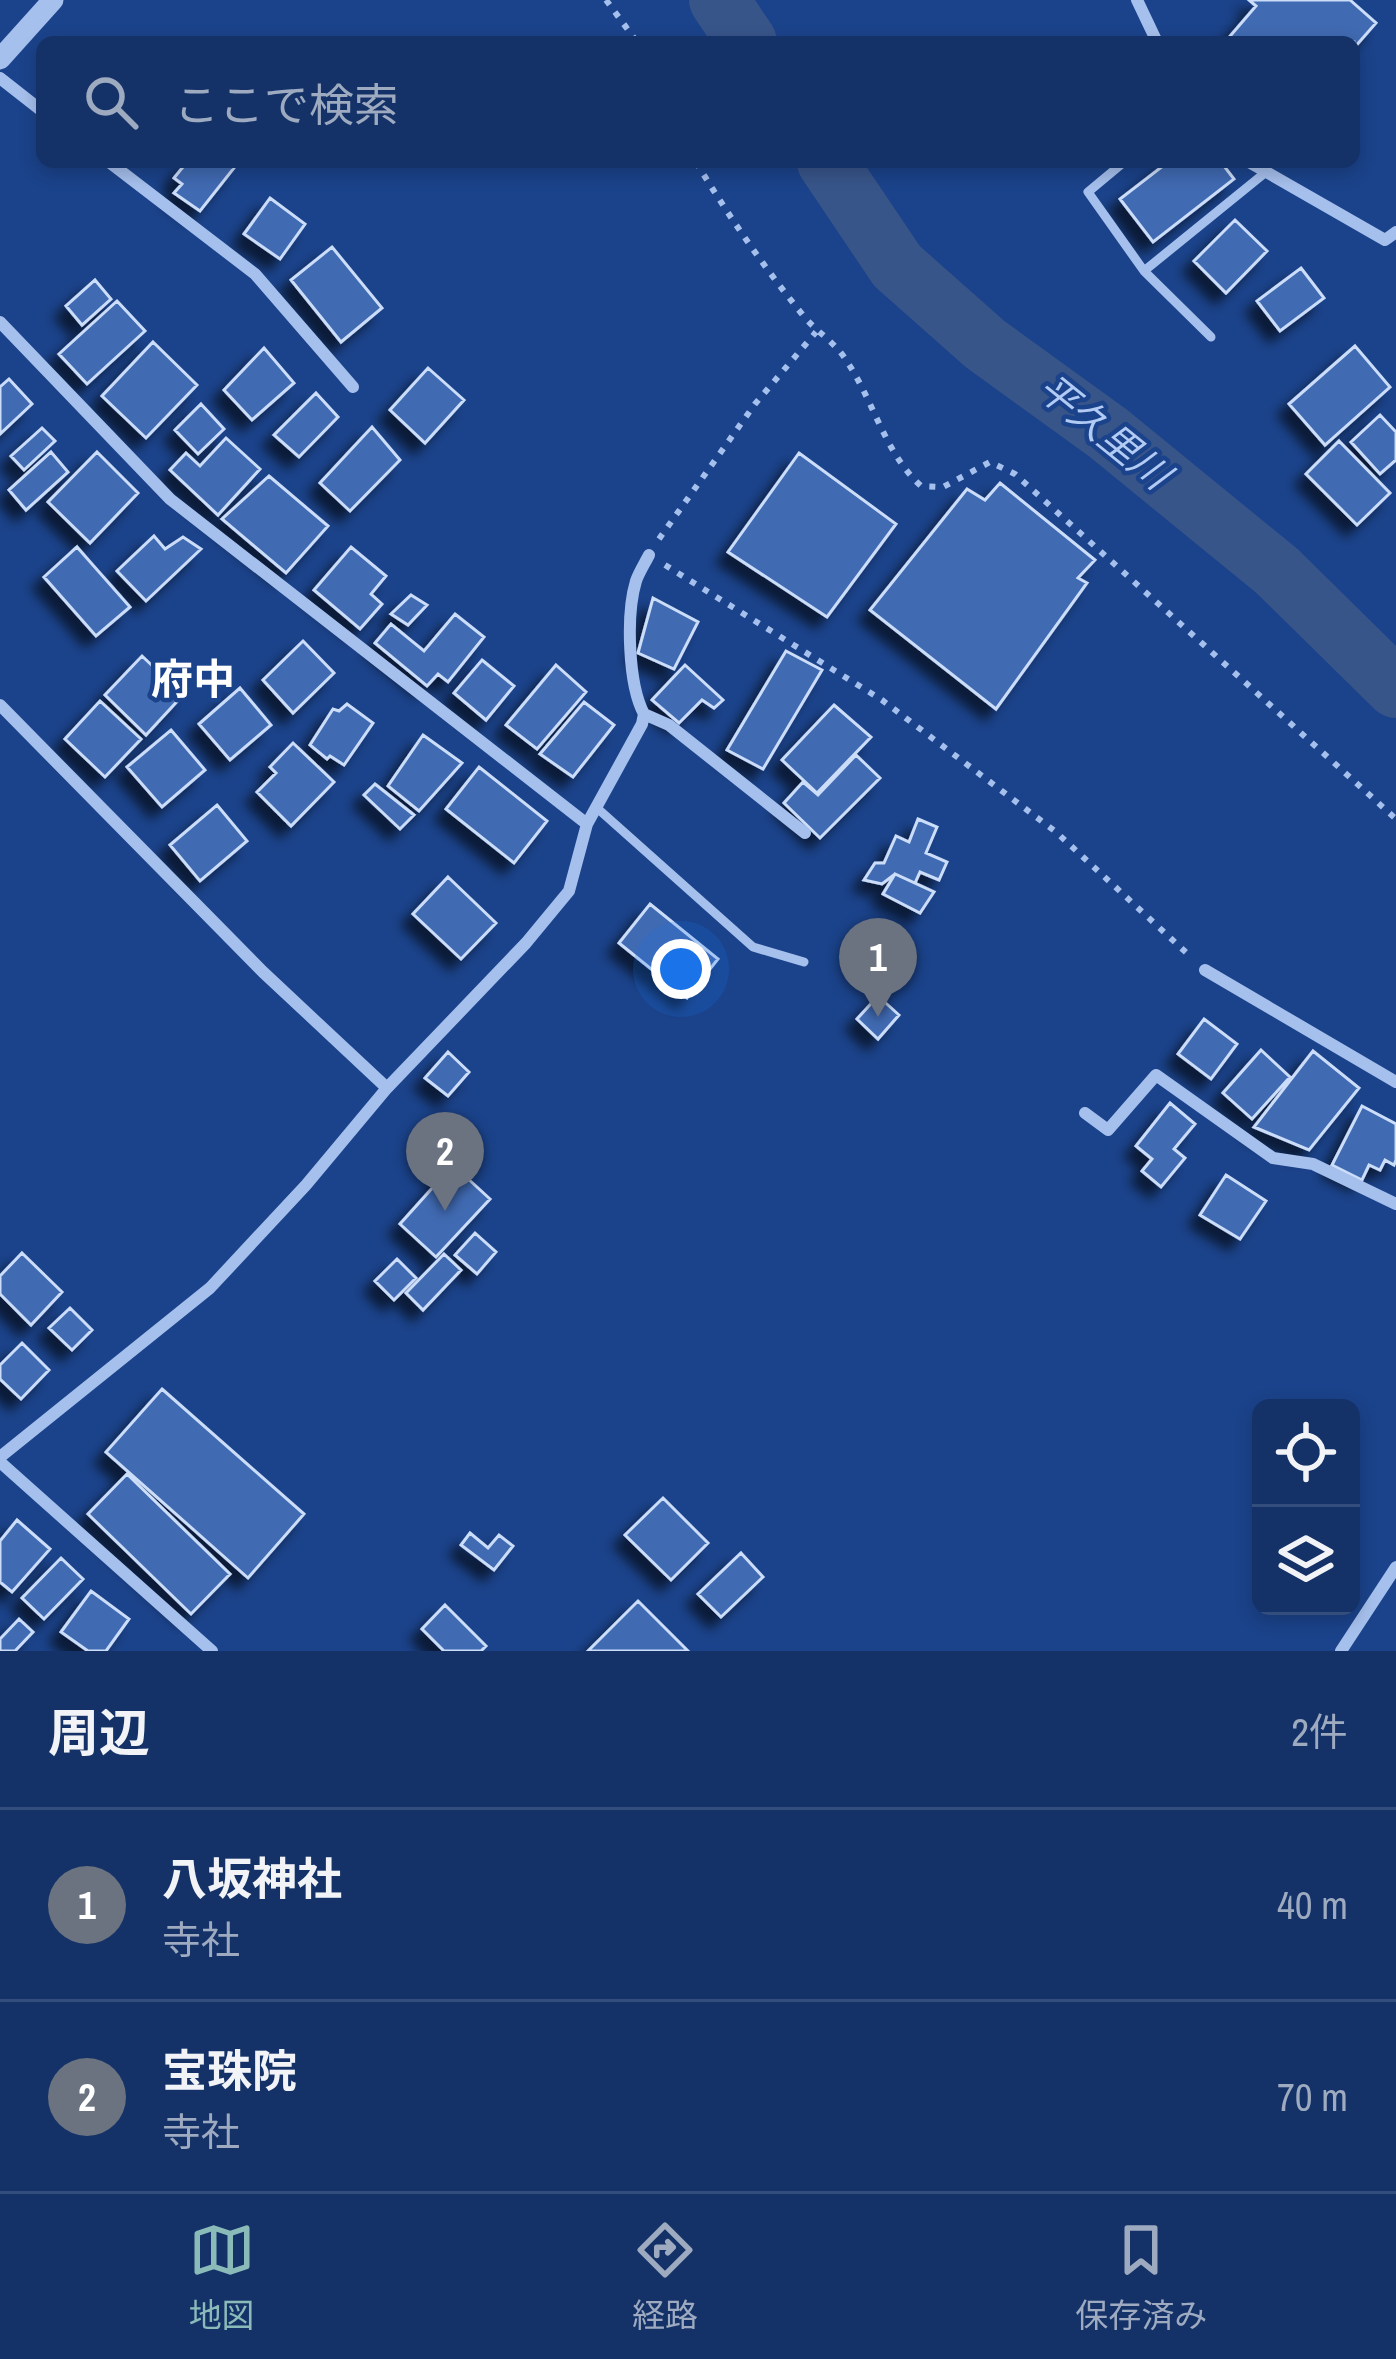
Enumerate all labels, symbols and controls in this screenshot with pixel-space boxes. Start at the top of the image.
search box [36,36,1360,168]
icon: search [78,69,144,135]
text: ここで検索 [174,74,399,135]
water label: 平久里川 [1027,362,1184,503]
district label: 府中 [151,651,235,707]
pin: 1 [839,918,917,1017]
your location [651,939,711,999]
pin: 2 [406,1112,484,1211]
map controls [1252,1399,1360,1615]
button: locate [1252,1399,1360,1507]
button: layers [1252,1507,1360,1615]
text: 周辺 [48,1698,150,1767]
text: 2件 [1291,1706,1348,1758]
text: 八坂神社 [162,1848,342,1909]
text: 1 [78,1879,96,1931]
text: 40 m [1277,1879,1348,1931]
text: 寺社 [162,1914,240,1966]
text: 宝珠院 [162,2040,297,2101]
text: 2 [78,2071,96,2123]
text: 70 m [1277,2071,1348,2123]
text: 寺社 [162,2106,240,2158]
tab: 地図 [189,2217,255,2337]
tab: 経路 [632,2217,698,2337]
tab: 保存済み [1075,2217,1207,2337]

